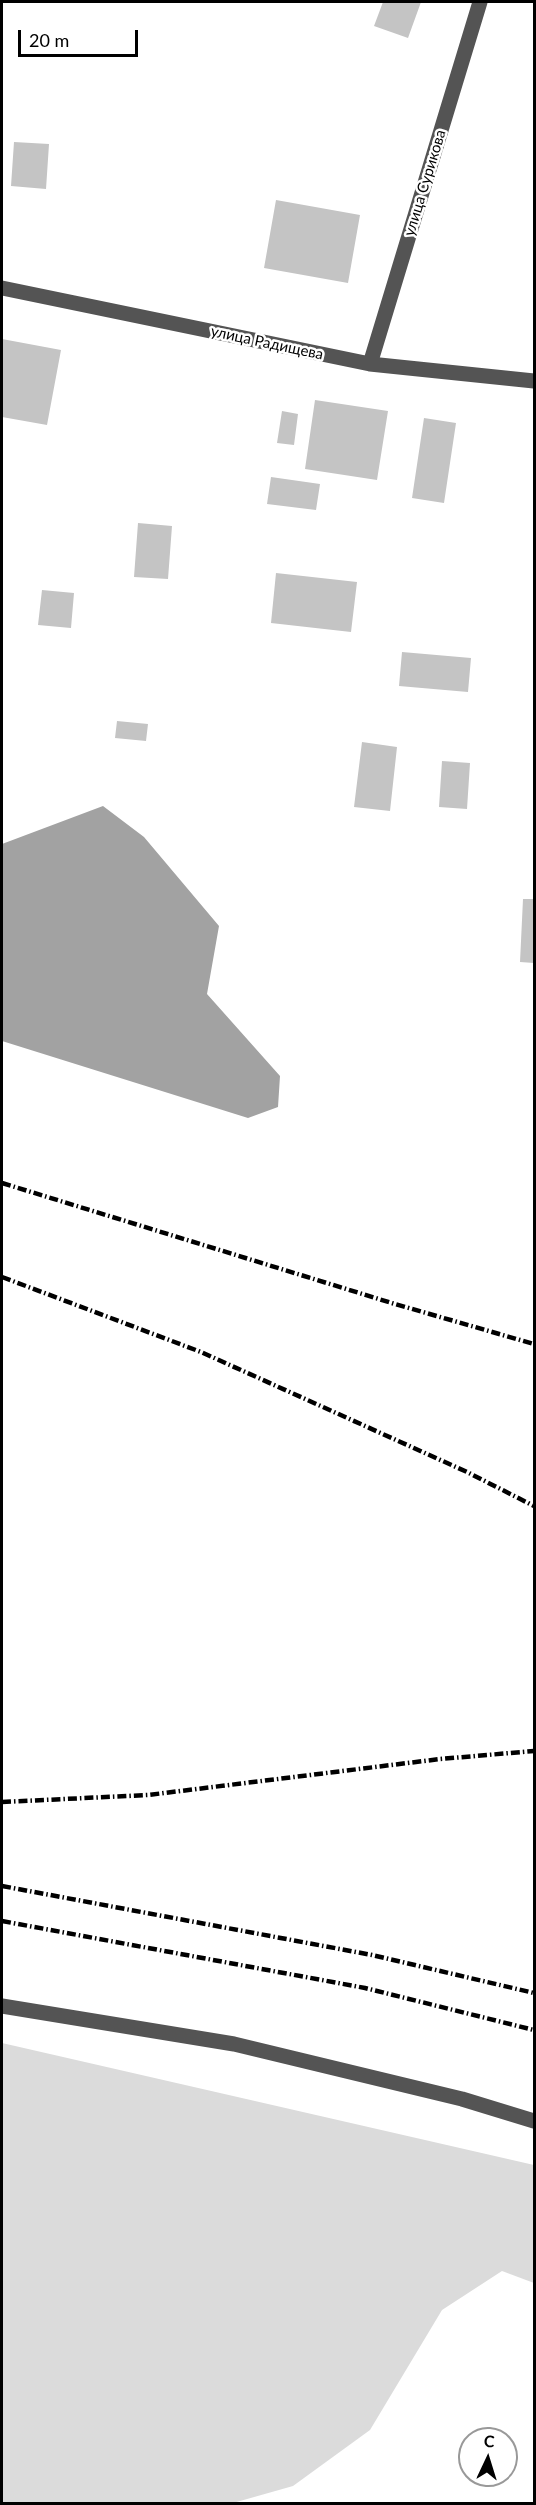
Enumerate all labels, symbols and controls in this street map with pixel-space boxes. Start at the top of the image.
scale bar [21,18,141,56]
text: 20 m [29,29,69,51]
street label: улица Сурикова [400,128,450,238]
street label: улица Радищева [209,322,325,364]
north arrow [458,2427,518,2487]
text: С [483,2431,495,2450]

